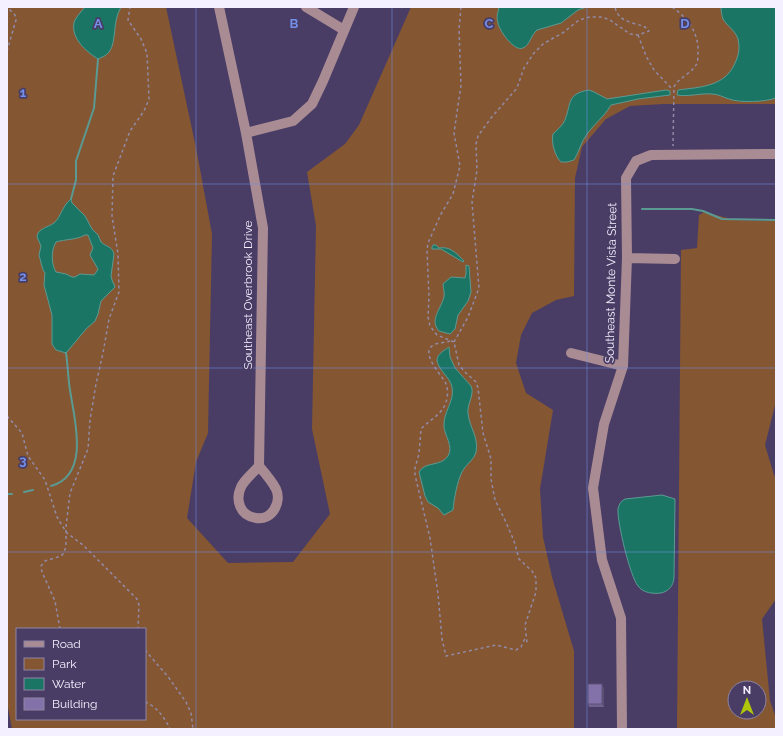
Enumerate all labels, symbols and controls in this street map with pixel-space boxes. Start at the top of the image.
text: A [94,16,103,31]
text: B [290,16,299,31]
text: C [485,16,494,31]
text: D [680,16,690,31]
text: 1 [20,85,27,100]
street label: Southeast Monte Vista Street [603,203,619,363]
street label: Southeast Overbrook Drive [241,220,255,370]
text: 2 [19,269,27,284]
text: 3 [19,453,27,468]
legend [16,628,146,720]
text: Road [52,637,81,651]
text: Park [52,657,77,671]
text: Water [52,677,86,691]
north arrow [727,680,767,720]
text: N [743,684,751,697]
text: Building [52,697,98,711]

